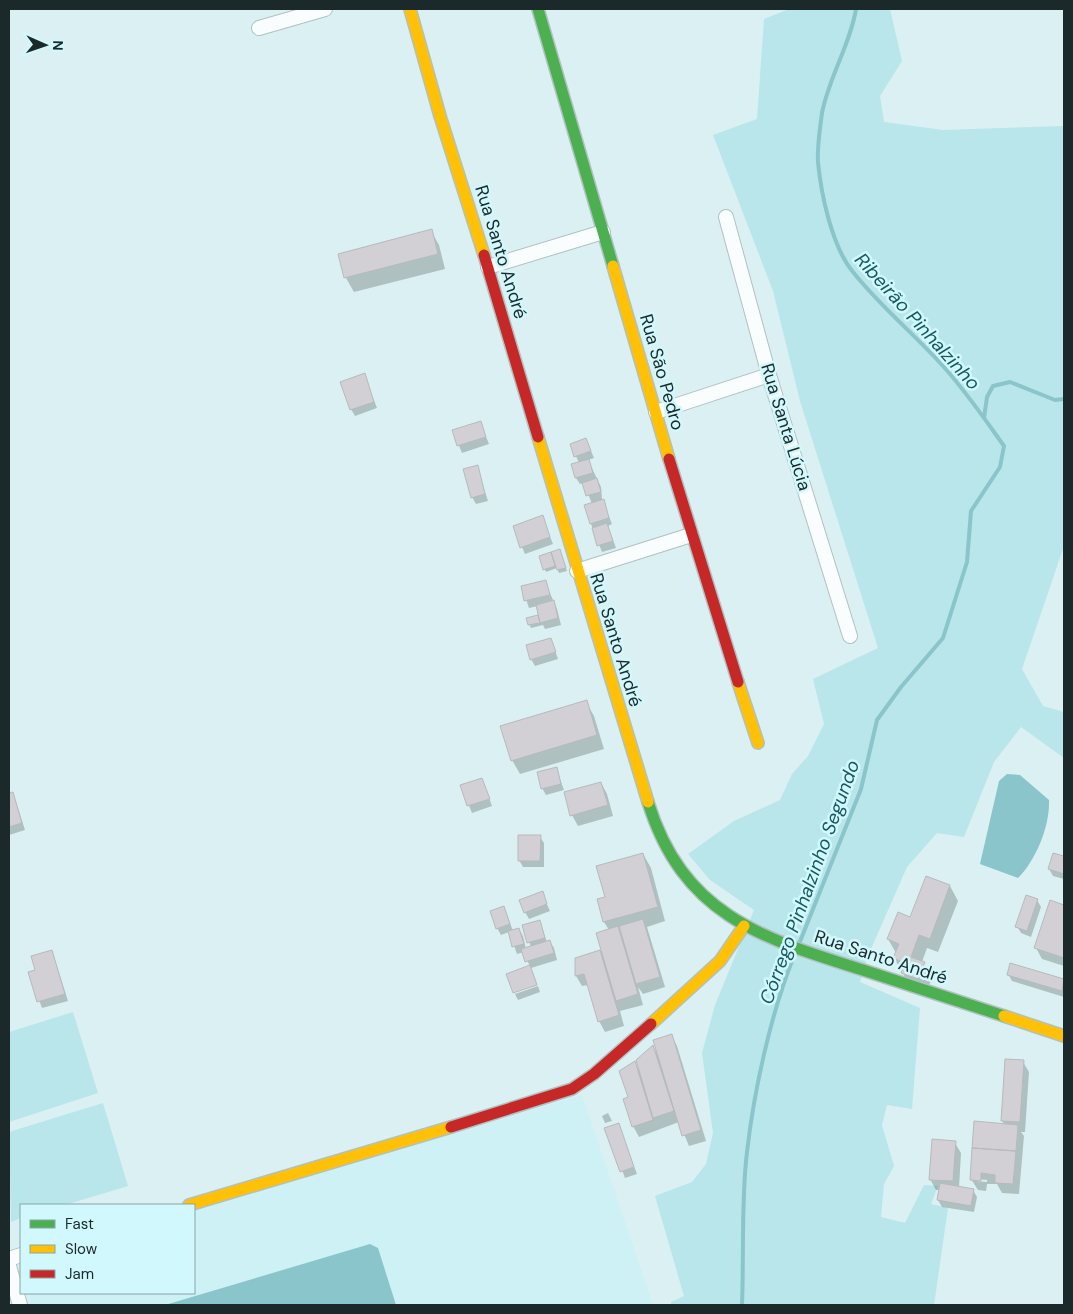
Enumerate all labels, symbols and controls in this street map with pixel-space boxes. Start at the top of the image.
north arrow [20,20,70,70]
text: N [49,40,67,51]
street label: Rua Santo André [469,182,533,322]
water label: Ribeirão Pinhalzinho [849,248,986,395]
street label: Rua São Pedro [634,311,690,433]
street label: Rua Santa Lúcia [755,360,817,494]
street label: Rua Santo André [584,570,648,710]
water label: Córrego Pinhalzinho Segundo [754,757,865,1008]
street label: Rua Santo André [811,924,951,990]
legend [20,1204,195,1294]
text: Fast [65,1214,94,1234]
text: Slow [65,1239,98,1259]
text: Jam [65,1264,94,1284]

